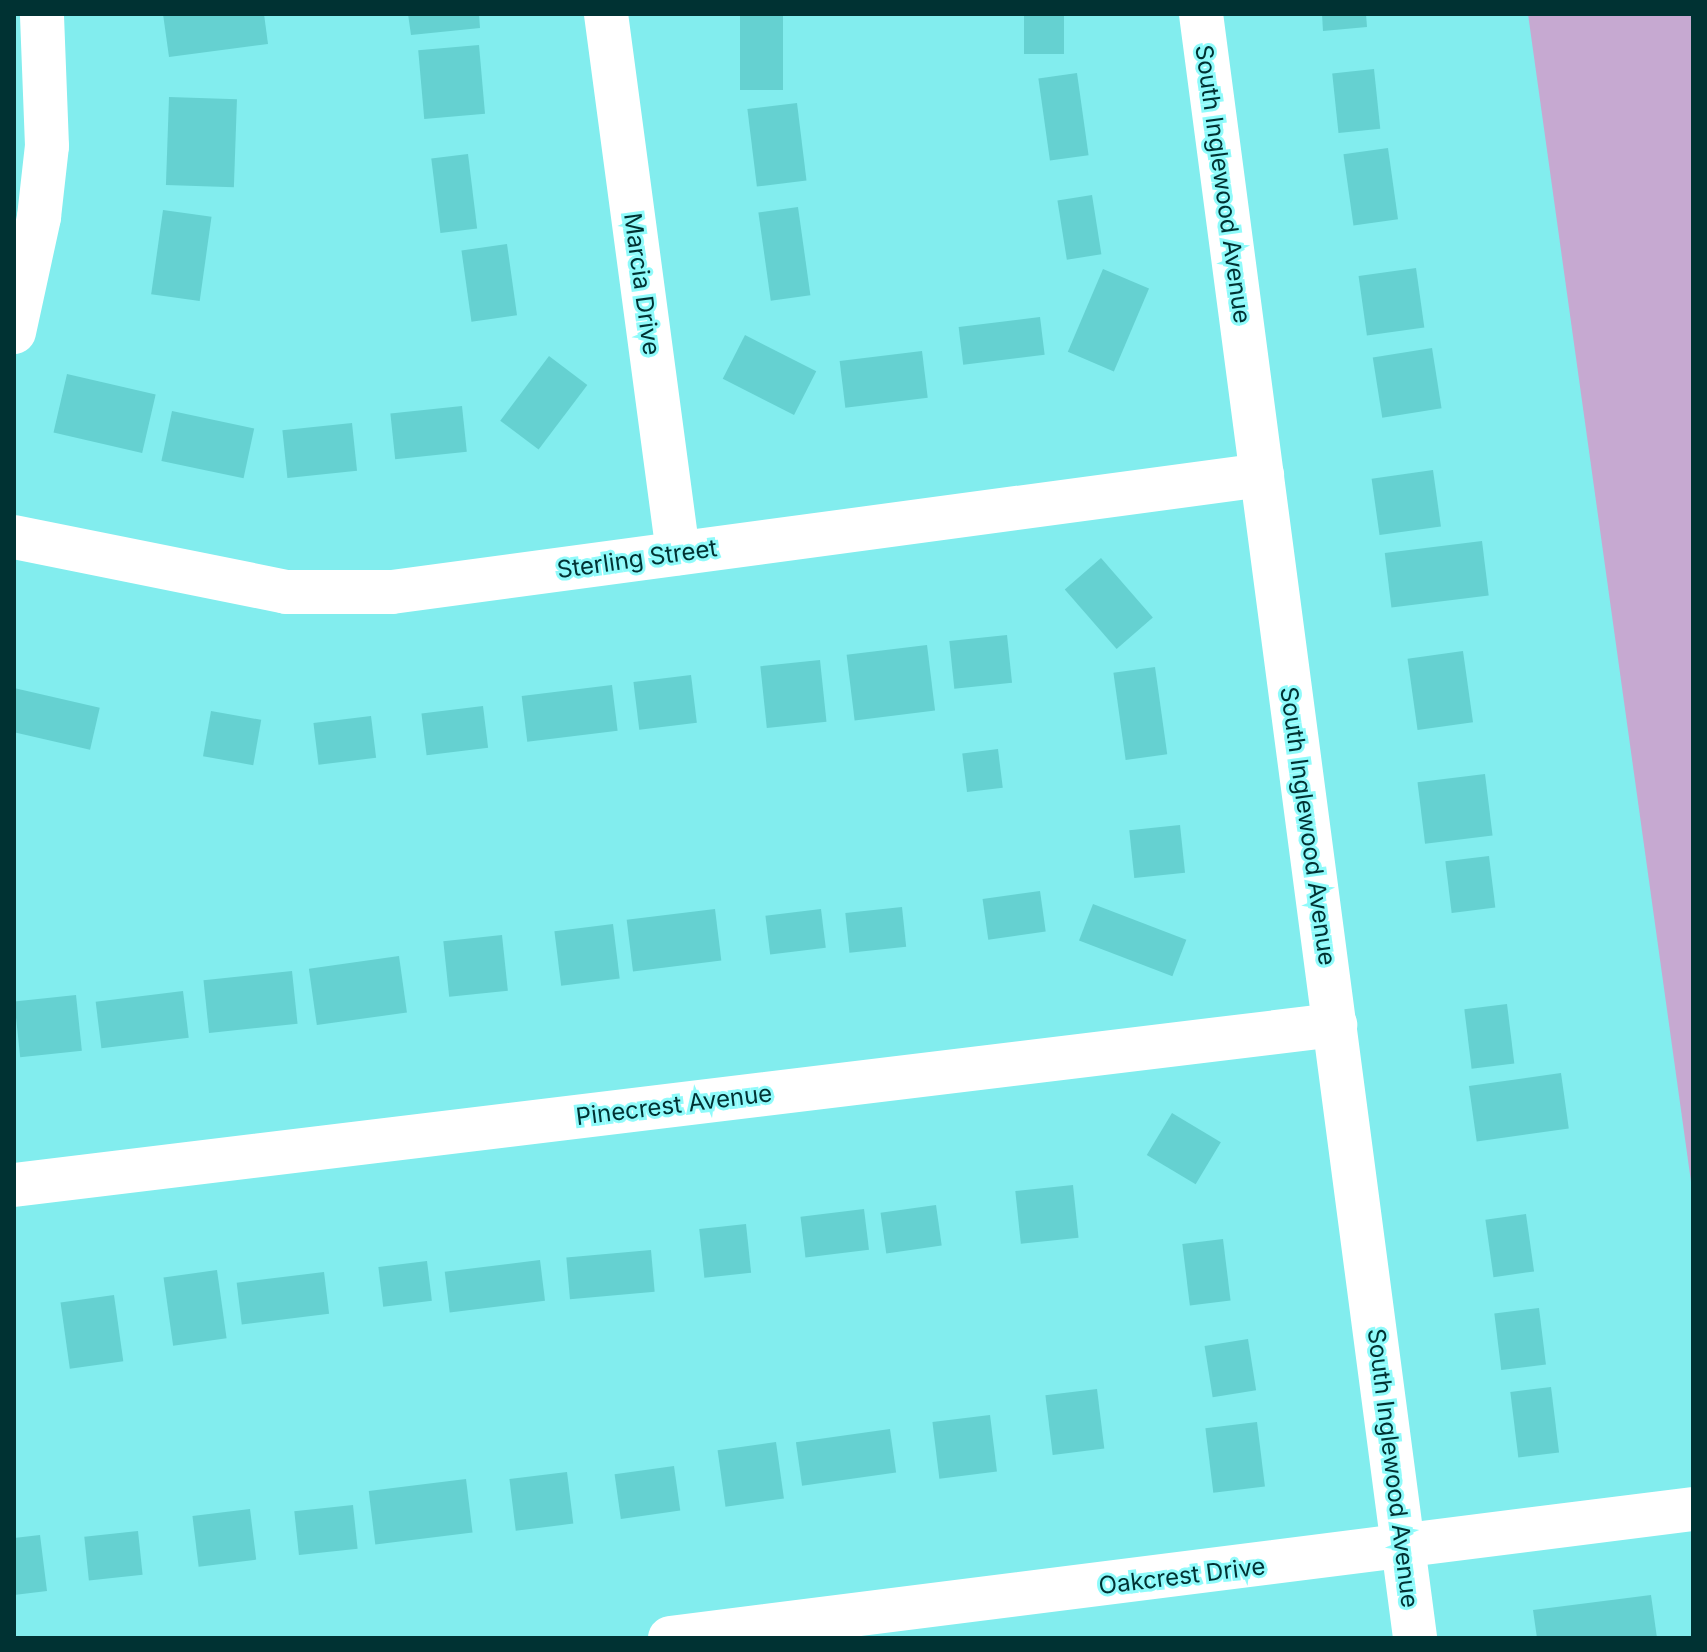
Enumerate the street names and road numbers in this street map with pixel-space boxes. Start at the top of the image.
street label: South Inglewood Avenue [1189,43,1257,325]
street label: Marcia Drive [618,211,666,357]
street label: Sterling Street [555,534,719,584]
street label: South Inglewood Avenue [1274,685,1342,967]
street label: Pinecrest Avenue [574,1079,774,1131]
street label: South Inglewood Avenue [1362,1327,1424,1609]
street label: Oakcrest Drive [1097,1551,1267,1601]

